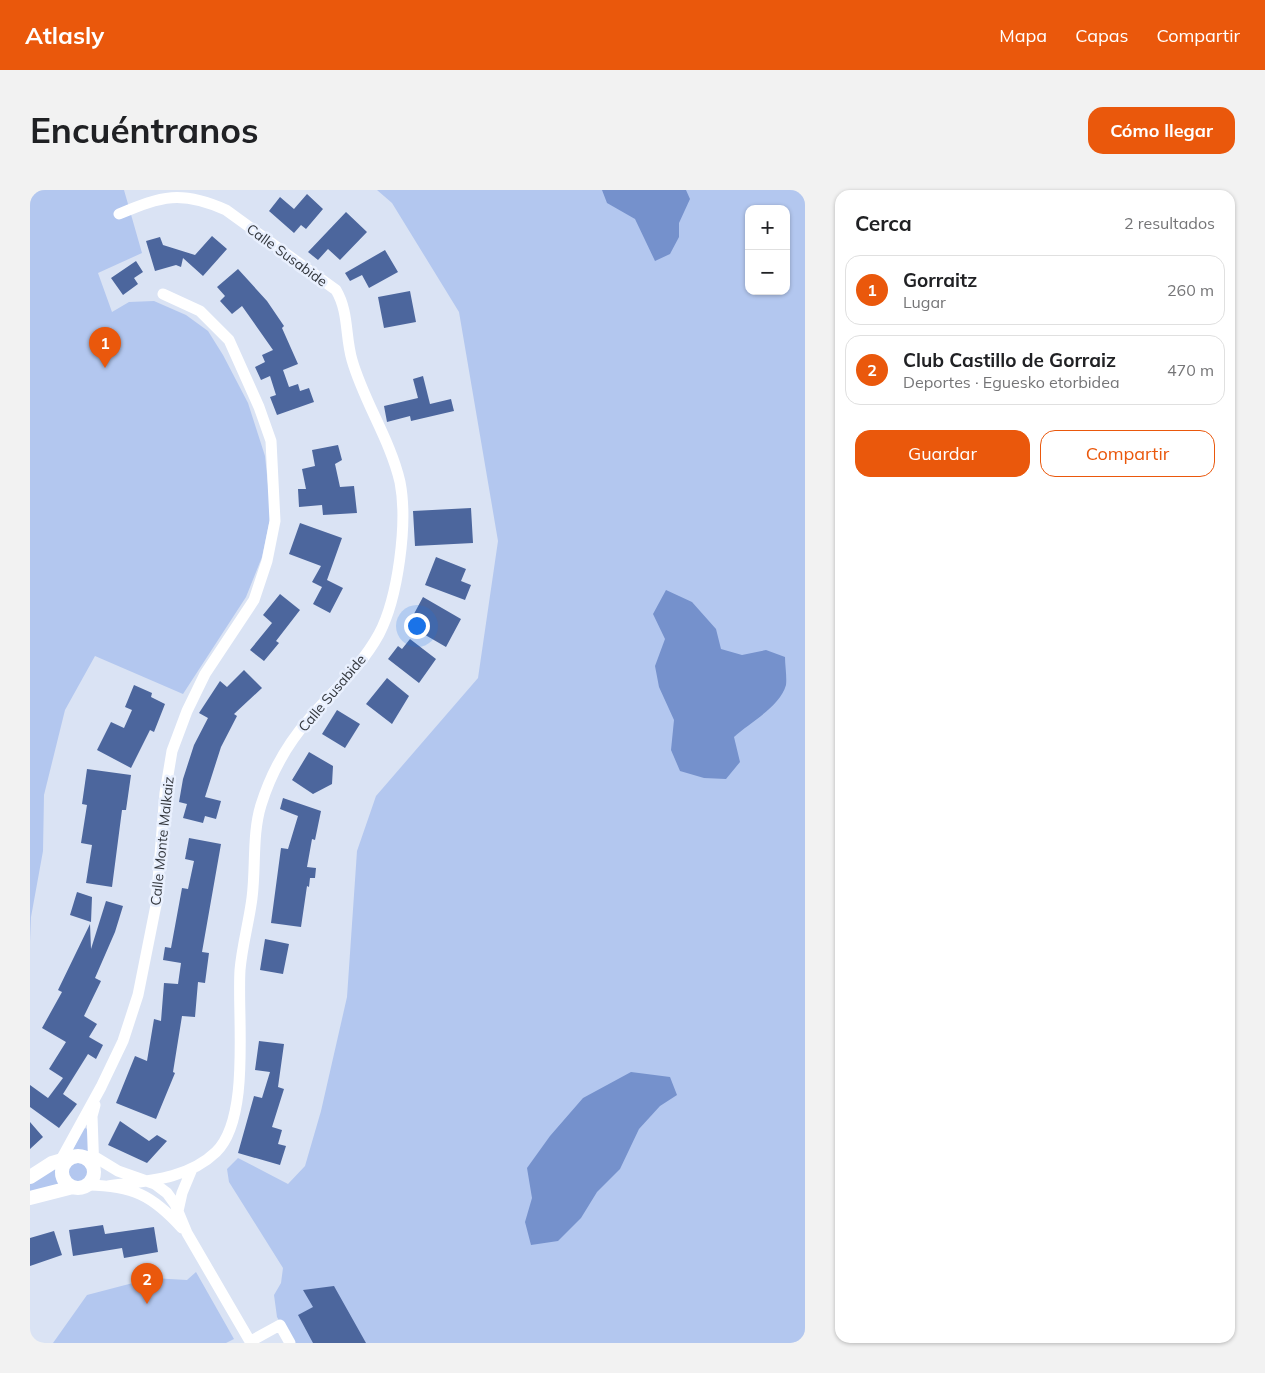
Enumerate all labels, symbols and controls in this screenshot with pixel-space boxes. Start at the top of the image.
text: Atlasly [25,20,104,50]
text: Mapa [999,24,1047,47]
text: Capas [1075,24,1129,47]
text: Compartir [1157,24,1240,47]
button: Cómo llegar [1088,107,1235,154]
text: Encuéntranos [30,108,259,152]
map controls [745,205,790,295]
button: + [745,205,790,250]
text: Cerca [855,210,912,236]
text: 2 resultados [1124,213,1215,233]
street label: Calle Susabide [243,220,331,290]
button: − [745,250,790,295]
text: Gorraitz [903,268,977,292]
text: 1 [867,280,877,300]
text: 260 m [1167,280,1214,300]
text: Lugar [903,292,946,312]
pin: 1 [89,327,121,368]
text: Club Castillo de Gorraiz [903,348,1116,372]
text: 2 [867,360,877,380]
text: 470 m [1167,360,1214,380]
text: Deportes · Eguesko etorbidea [903,372,1120,392]
button: Guardar [855,430,1030,477]
button: Compartir [1040,430,1215,477]
your location [404,613,430,639]
street label: Calle Susabide [294,651,370,735]
street label: Calle Monte Malkaiz [146,775,178,907]
pin: 2 [131,1263,163,1304]

